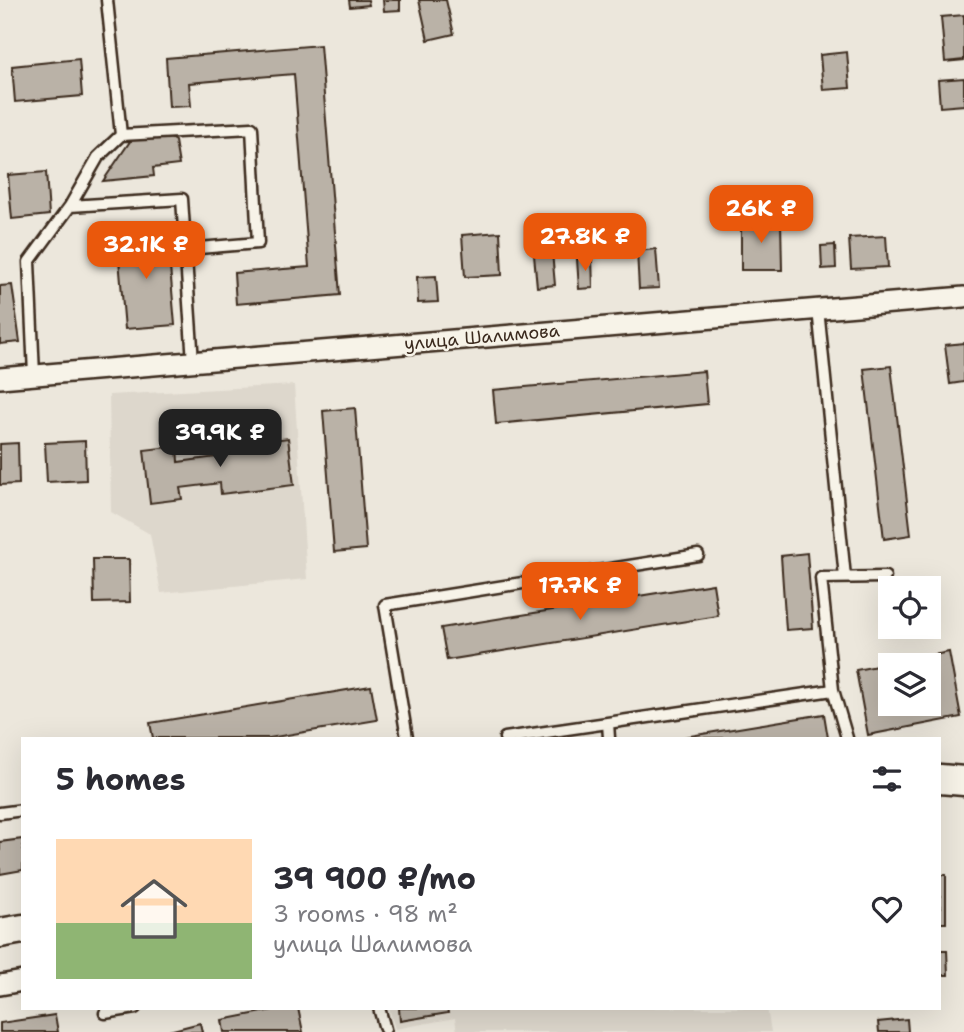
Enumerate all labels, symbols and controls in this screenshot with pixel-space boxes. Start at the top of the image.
pin: 26K ₽ [712,186,810,245]
text: 26K ₽ [725,193,797,223]
pin: 27.8K ₽ [520,214,650,273]
text: 27.8K ₽ [539,221,631,251]
pin: 32.1K ₽ [81,222,211,281]
text: 32.1K ₽ [103,229,189,259]
street label: улица Шалимова [403,318,561,356]
pin: 39.9K ₽ [155,410,285,469]
text: 39.9K ₽ [175,417,265,447]
pin: 17.7K ₽ [515,562,645,622]
text: 17.7K ₽ [538,570,622,600]
map controls [878,576,941,716]
button: locate [878,576,941,639]
button: layers [878,653,941,716]
text: 5 homes [56,759,186,800]
icon: filters [868,760,906,798]
text: 39 900 ₽/mo [273,858,476,899]
icon: home [112,867,196,951]
icon: heart [868,890,906,928]
text: 3 rooms · 98 m² [273,899,458,929]
text: улица Шалимова [273,929,472,959]

